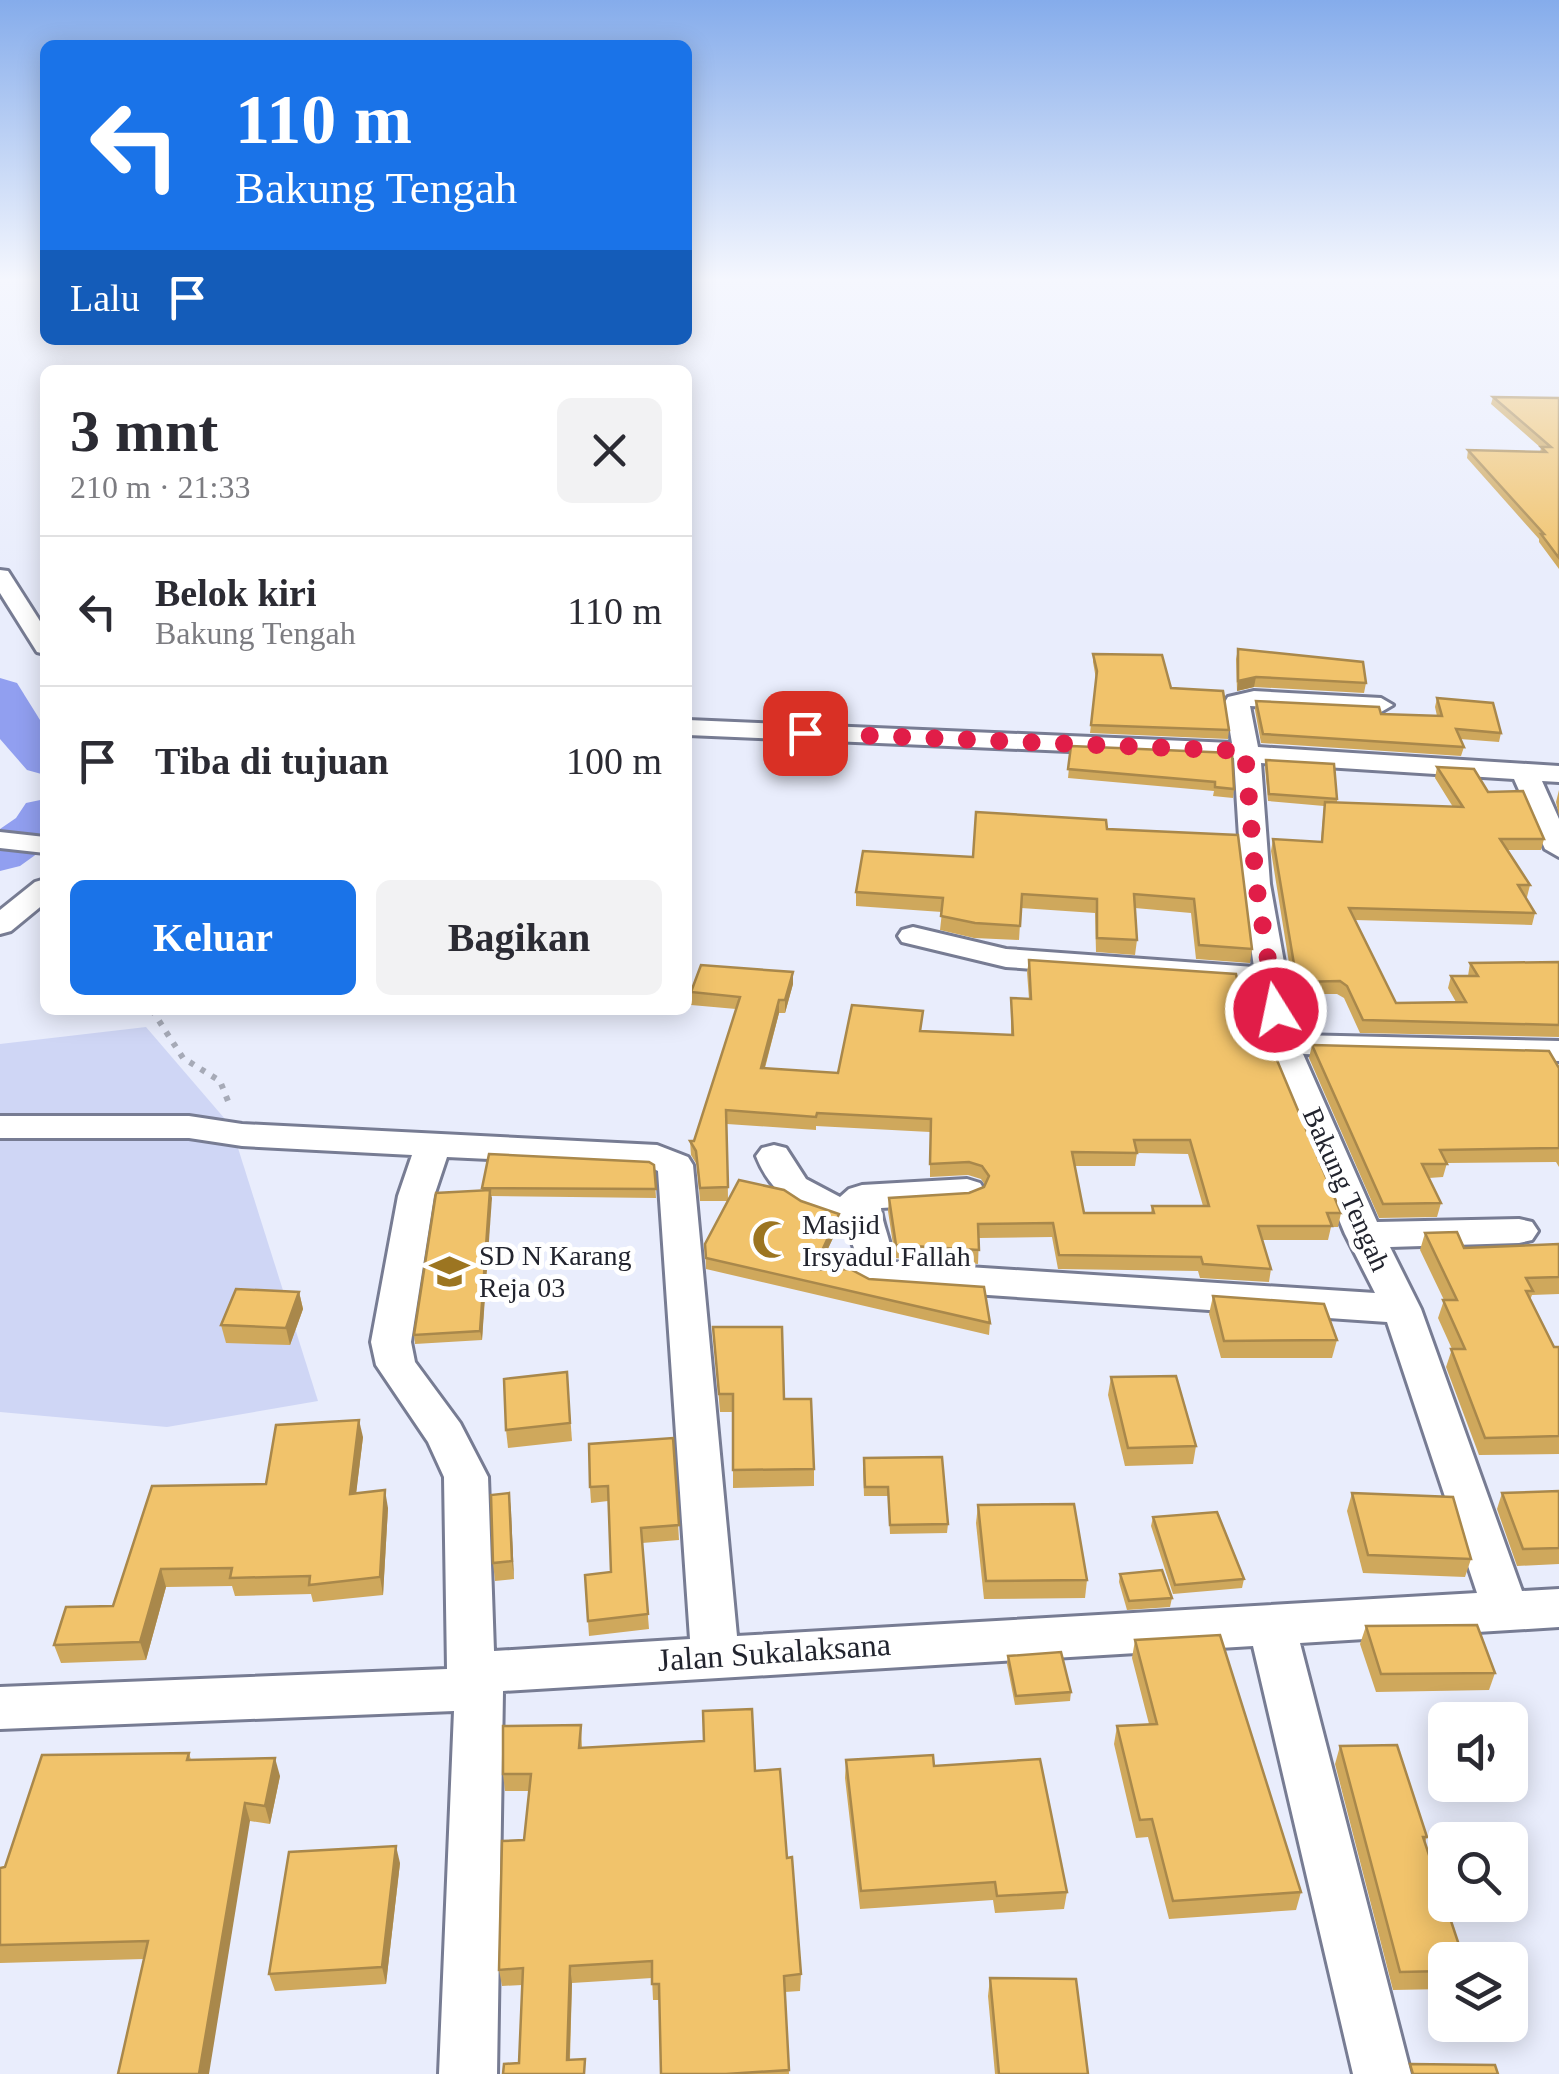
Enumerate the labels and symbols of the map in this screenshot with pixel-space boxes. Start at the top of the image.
pin [763,691,848,776]
position arrow [1224,958,1328,1062]
street label: Bakung Tengah [1297,1103,1396,1276]
place label: Masjid Irsyadul Fallah [802,1209,971,1272]
mosque icon: Masjid Irsyadul Fallah [751,1219,793,1261]
place label: SD N Karang Reja 03 [479,1240,631,1303]
school or university icon: SD N Karang Reja 03 [428,1250,470,1292]
street label: Jalan Sukalaksana [656,1626,892,1678]

